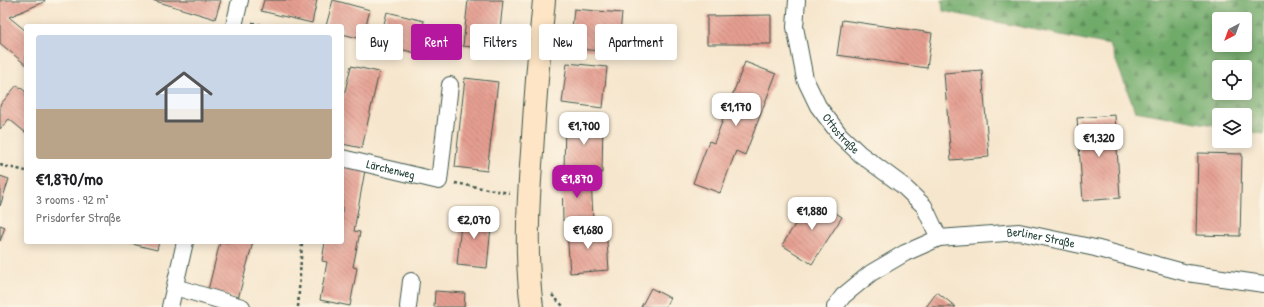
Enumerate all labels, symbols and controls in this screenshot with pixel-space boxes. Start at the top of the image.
north arrow [1212,12,1252,52]
map controls [1212,12,1252,148]
chip: Buy [356,24,403,60]
chip: Rent [411,24,462,60]
chip: Filters [470,24,531,60]
chip: New [539,24,587,60]
chip: Apartment [595,24,677,60]
button: locate [1212,60,1252,100]
icon: home [148,61,220,133]
pin: €1,170 [703,93,769,127]
text: €1,170 [721,97,751,115]
button: layers [1212,108,1252,148]
street label: Ottostraße [819,110,864,158]
pin: €1,700 [551,112,617,146]
text: €1,700 [568,116,600,134]
pin: €1,320 [1066,124,1132,158]
text: €1,320 [1083,128,1115,146]
street label: Lärchenweg [365,155,417,183]
pin: €1,870 [544,165,610,199]
text: €1,870/mo [36,167,103,190]
text: €1,870 [561,169,593,187]
text: 3 rooms · 92 m² [36,190,108,208]
pin: €1,880 [779,197,845,231]
text: €1,880 [797,201,827,219]
pin: €2,070 [441,206,507,240]
text: Prisdorfer Straße [36,208,121,226]
text: €2,070 [457,210,491,228]
pin: €1,680 [555,216,621,250]
text: €1,680 [573,220,603,238]
street label: Berliner Straße [1006,223,1077,252]

